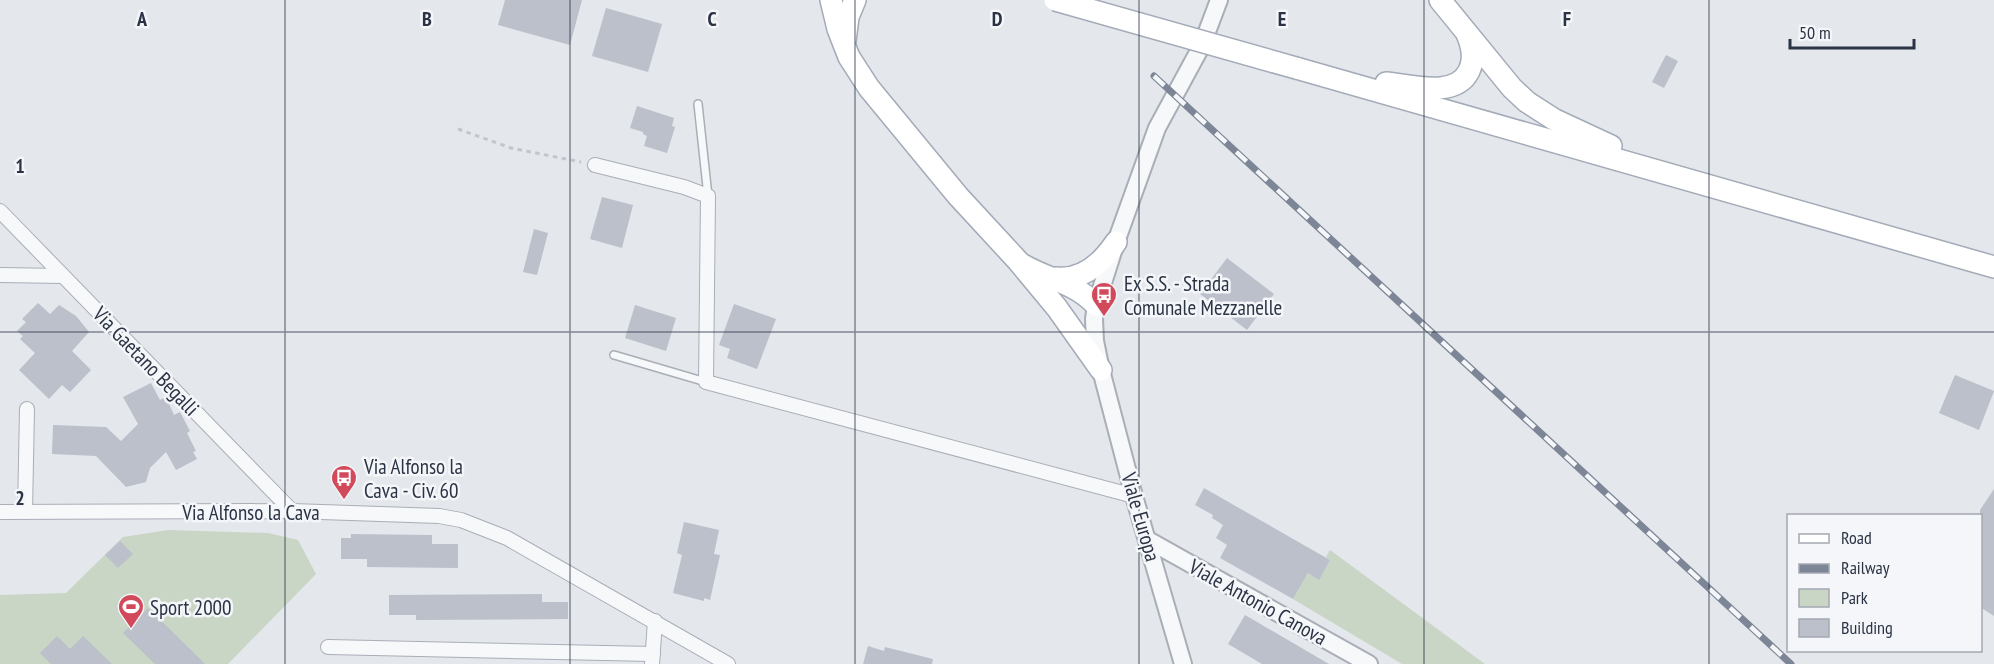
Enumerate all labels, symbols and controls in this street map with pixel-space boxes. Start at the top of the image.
text: A [136,6,148,32]
text: B [422,6,432,32]
text: C [707,6,717,32]
text: D [992,6,1003,32]
text: E [1278,6,1286,32]
text: F [1563,6,1571,32]
scale bar [1790,12,1914,50]
text: 50 m [1799,21,1831,44]
text: 1 [15,153,25,179]
place label: Ex S.S. - Strada Comunale Mezzanelle [1124,270,1282,321]
bus stop icon: Ex S.S. - Strada Comunale Mezzanelle [1089,280,1119,318]
street label: Via Gaetano Begalli [86,300,205,421]
place label: Via Alfonso la Cava - Civ. 60 [363,453,463,504]
bus stop icon: Via Alfonso la Cava - Civ. 60 [329,463,359,501]
street label: Viale Europa [1115,468,1167,565]
text: 2 [15,485,25,511]
street label: Via Alfonso la Cava [181,499,320,526]
legend [1787,514,1982,652]
text: Road [1841,526,1872,549]
street label: Viale Antonio Canova [1183,552,1332,651]
text: Railway [1841,556,1890,579]
text: Park [1841,586,1868,609]
sports icon: Sport 2000 [116,592,146,630]
place label: Sport 2000 [150,594,231,621]
text: Building [1841,616,1893,639]

